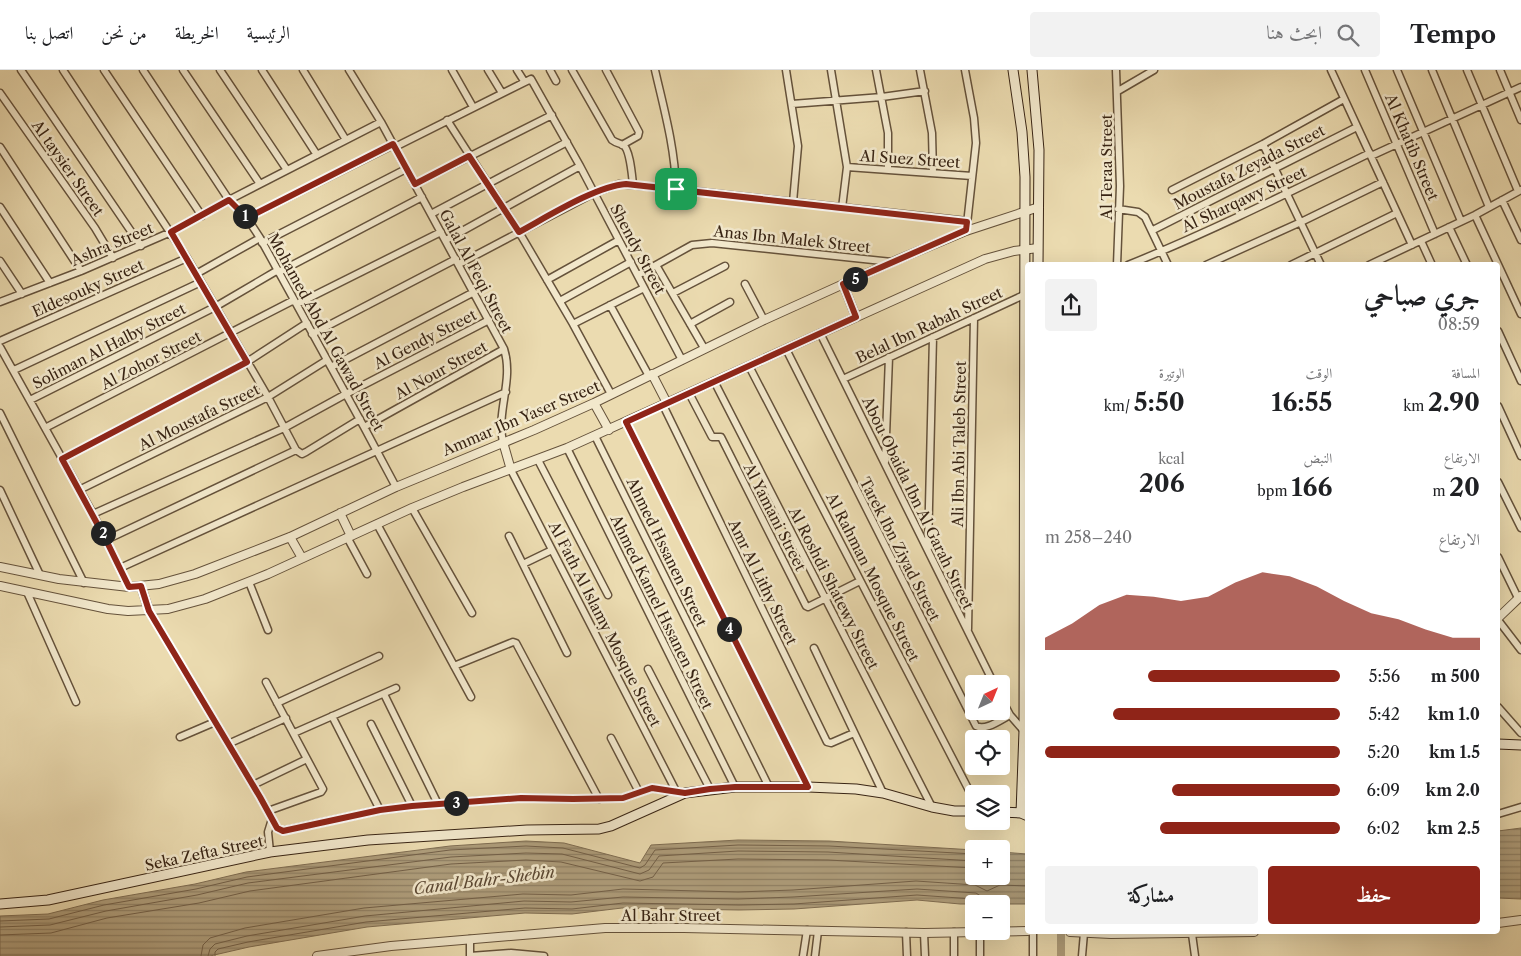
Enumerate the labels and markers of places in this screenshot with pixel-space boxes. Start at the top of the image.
pin [655,168,697,210]
pin: 1 [232,204,258,228]
pin: 5 [842,266,868,292]
pin: 2 [90,520,116,546]
pin: 4 [716,616,742,642]
pin: 3 [444,790,468,816]

